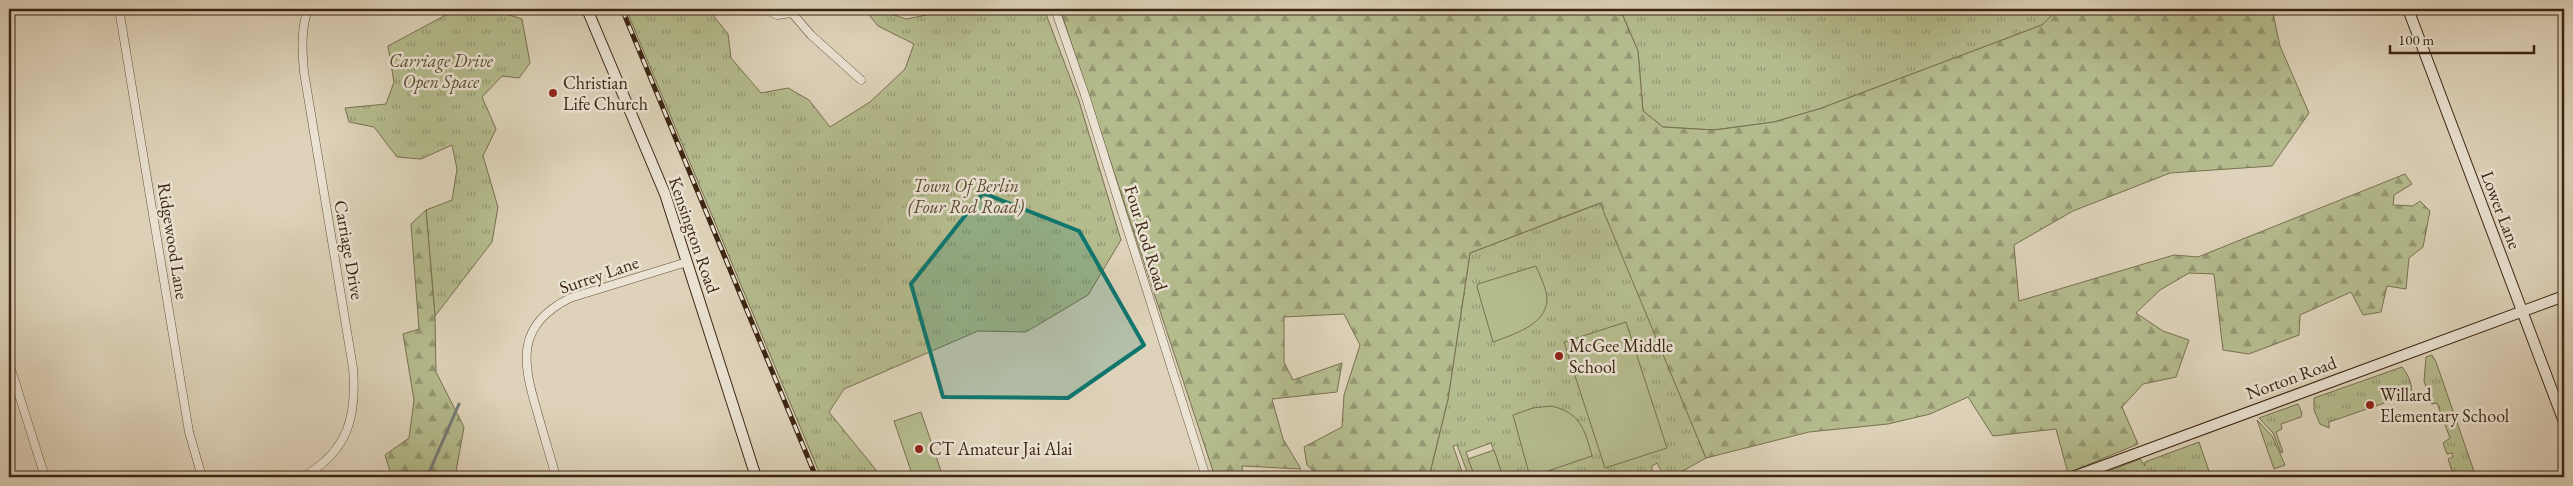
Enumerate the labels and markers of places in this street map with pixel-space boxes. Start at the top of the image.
place label: Christian Life Church [563,71,648,115]
marker: Christian Life Church [547,87,559,99]
place label: McGee Middle School [1569,334,1673,378]
marker: McGee Middle School [1553,350,1565,362]
place label: Willard Elementary School [2380,383,2509,427]
marker: Willard Elementary School [2364,399,2376,411]
place label: CT Amateur Jai Alai [929,437,1073,460]
marker: CT Amateur Jai Alai [913,443,925,455]

